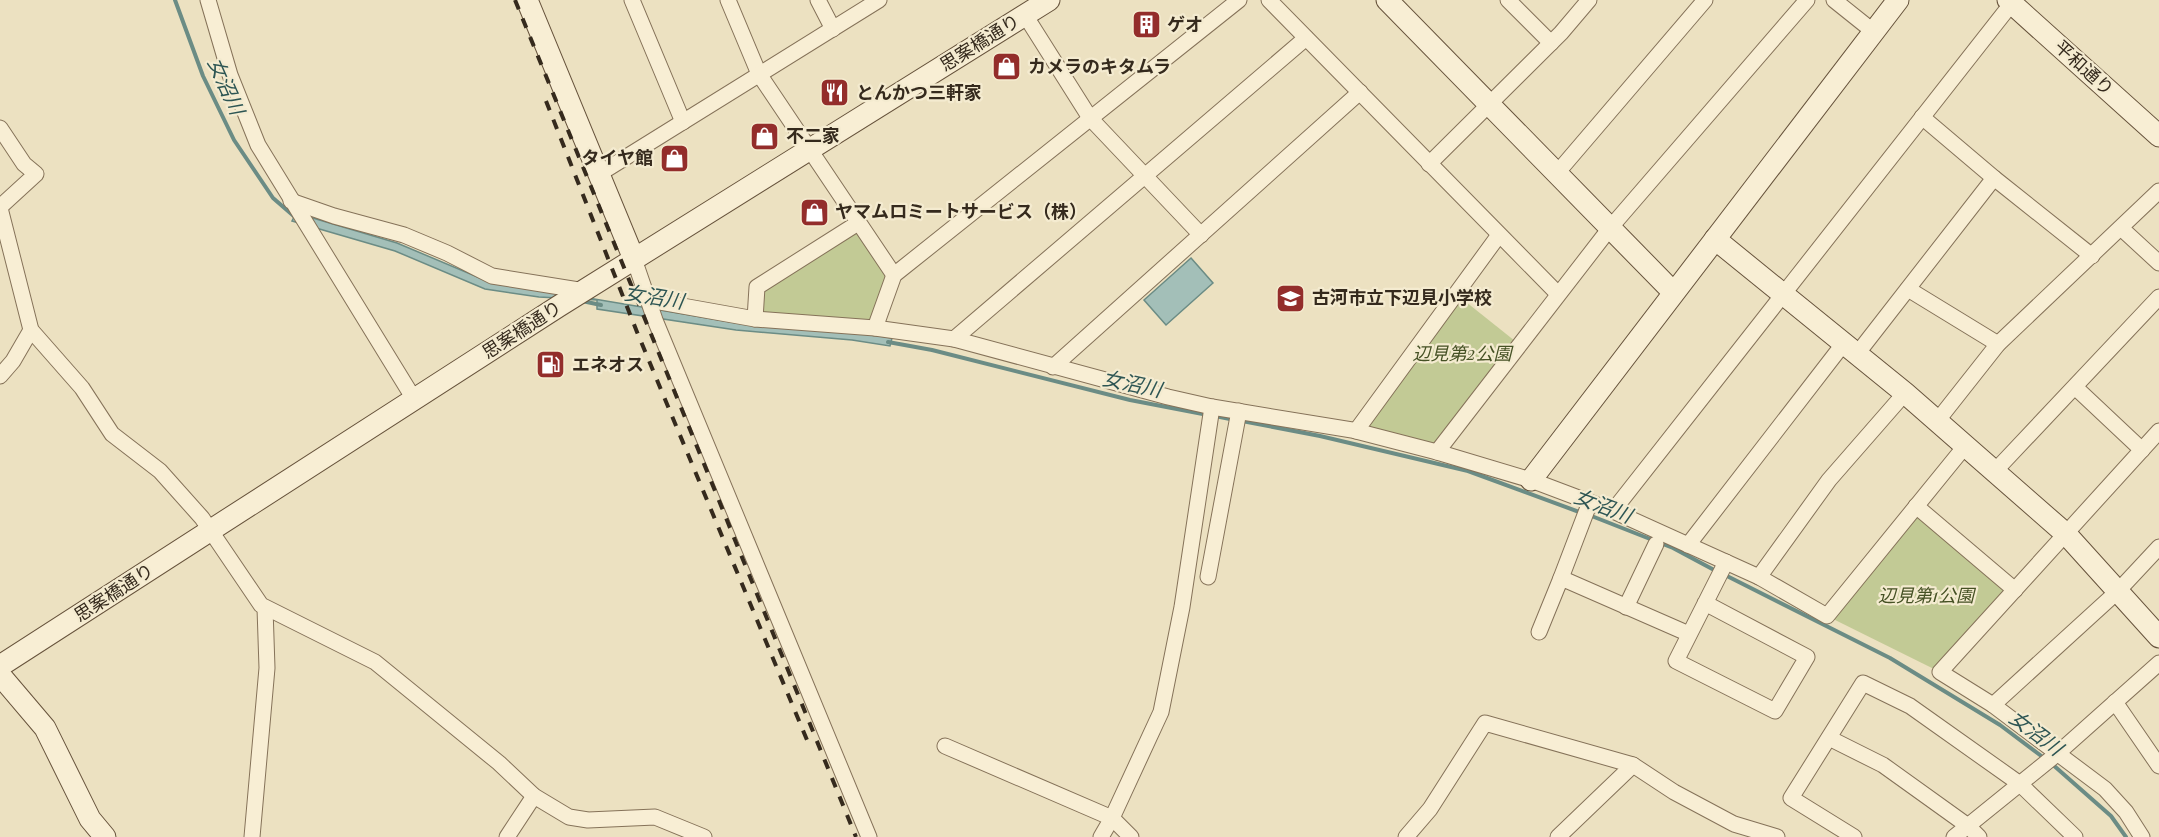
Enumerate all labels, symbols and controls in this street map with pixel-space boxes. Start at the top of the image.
street label: 思案橋通り [935,8,1024,76]
building icon: ゲオ [1130,9,1162,41]
place label: ゲオ [1167,12,1203,36]
street label: 平和通り [2050,34,2119,100]
shop icon: カメラのキタムラ [991,51,1023,83]
water label: 女沼川 [203,52,253,120]
place label: カメラのキタムラ [1028,54,1171,78]
restaurant icon: とんかつ三軒家 [819,77,851,109]
place label: とんかつ三軒家 [856,80,982,104]
shop icon: 不二家 [749,120,781,152]
place label: 不二家 [786,123,840,147]
shop icon: タイヤ館 [658,142,690,174]
place label: タイヤ館 [582,145,653,169]
shop icon: ヤマムロミートサービス（株） [798,196,830,228]
place label: ヤマムロミートサービス（株） [835,199,1087,223]
water label: 女沼川 [622,277,688,314]
school or university icon: 古河市立下辺見小学校 [1275,282,1307,314]
place label: 古河市立下辺見小学校 [1312,285,1492,309]
street label: 思案橋通り [477,295,566,364]
park label: 辺見第2公園 [1412,341,1515,365]
fuel station icon: エネオス [535,349,567,381]
place label: エネオス [572,352,644,376]
water label: 女沼川 [1100,363,1166,402]
water label: 女沼川 [1571,481,1638,529]
street label: 思案橋通り [69,558,158,627]
park label: 辺見第1公園 [1878,583,1977,607]
water label: 女沼川 [2005,703,2071,762]

